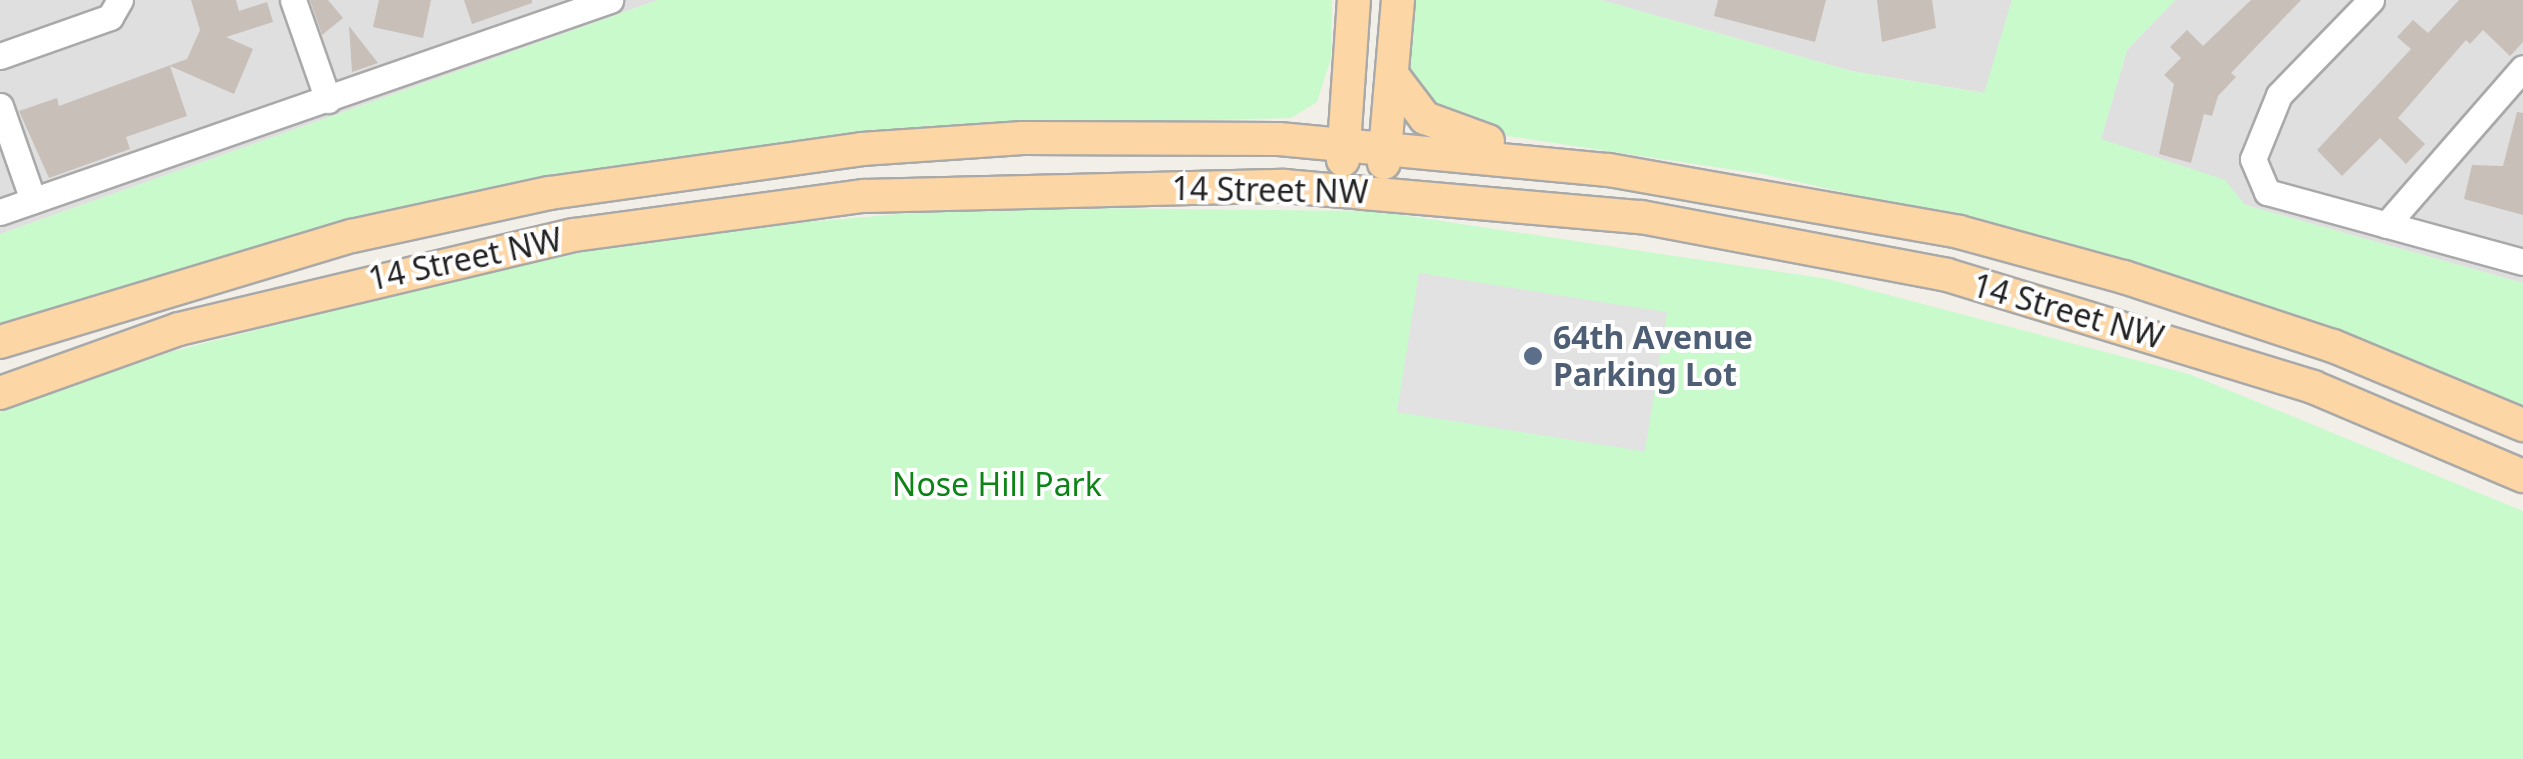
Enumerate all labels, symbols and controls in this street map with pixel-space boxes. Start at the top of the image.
street label: 14 Street NW [1171,169,1369,211]
street label: 14 Street NW [365,220,565,298]
street label: 14 Street NW [1968,265,2168,357]
place label: 64th Avenue Parking Lot [1553,319,1753,394]
marker: 64th Avenue Parking Lot [1522,345,1544,367]
park label: Nose Hill Park [892,465,1102,503]

